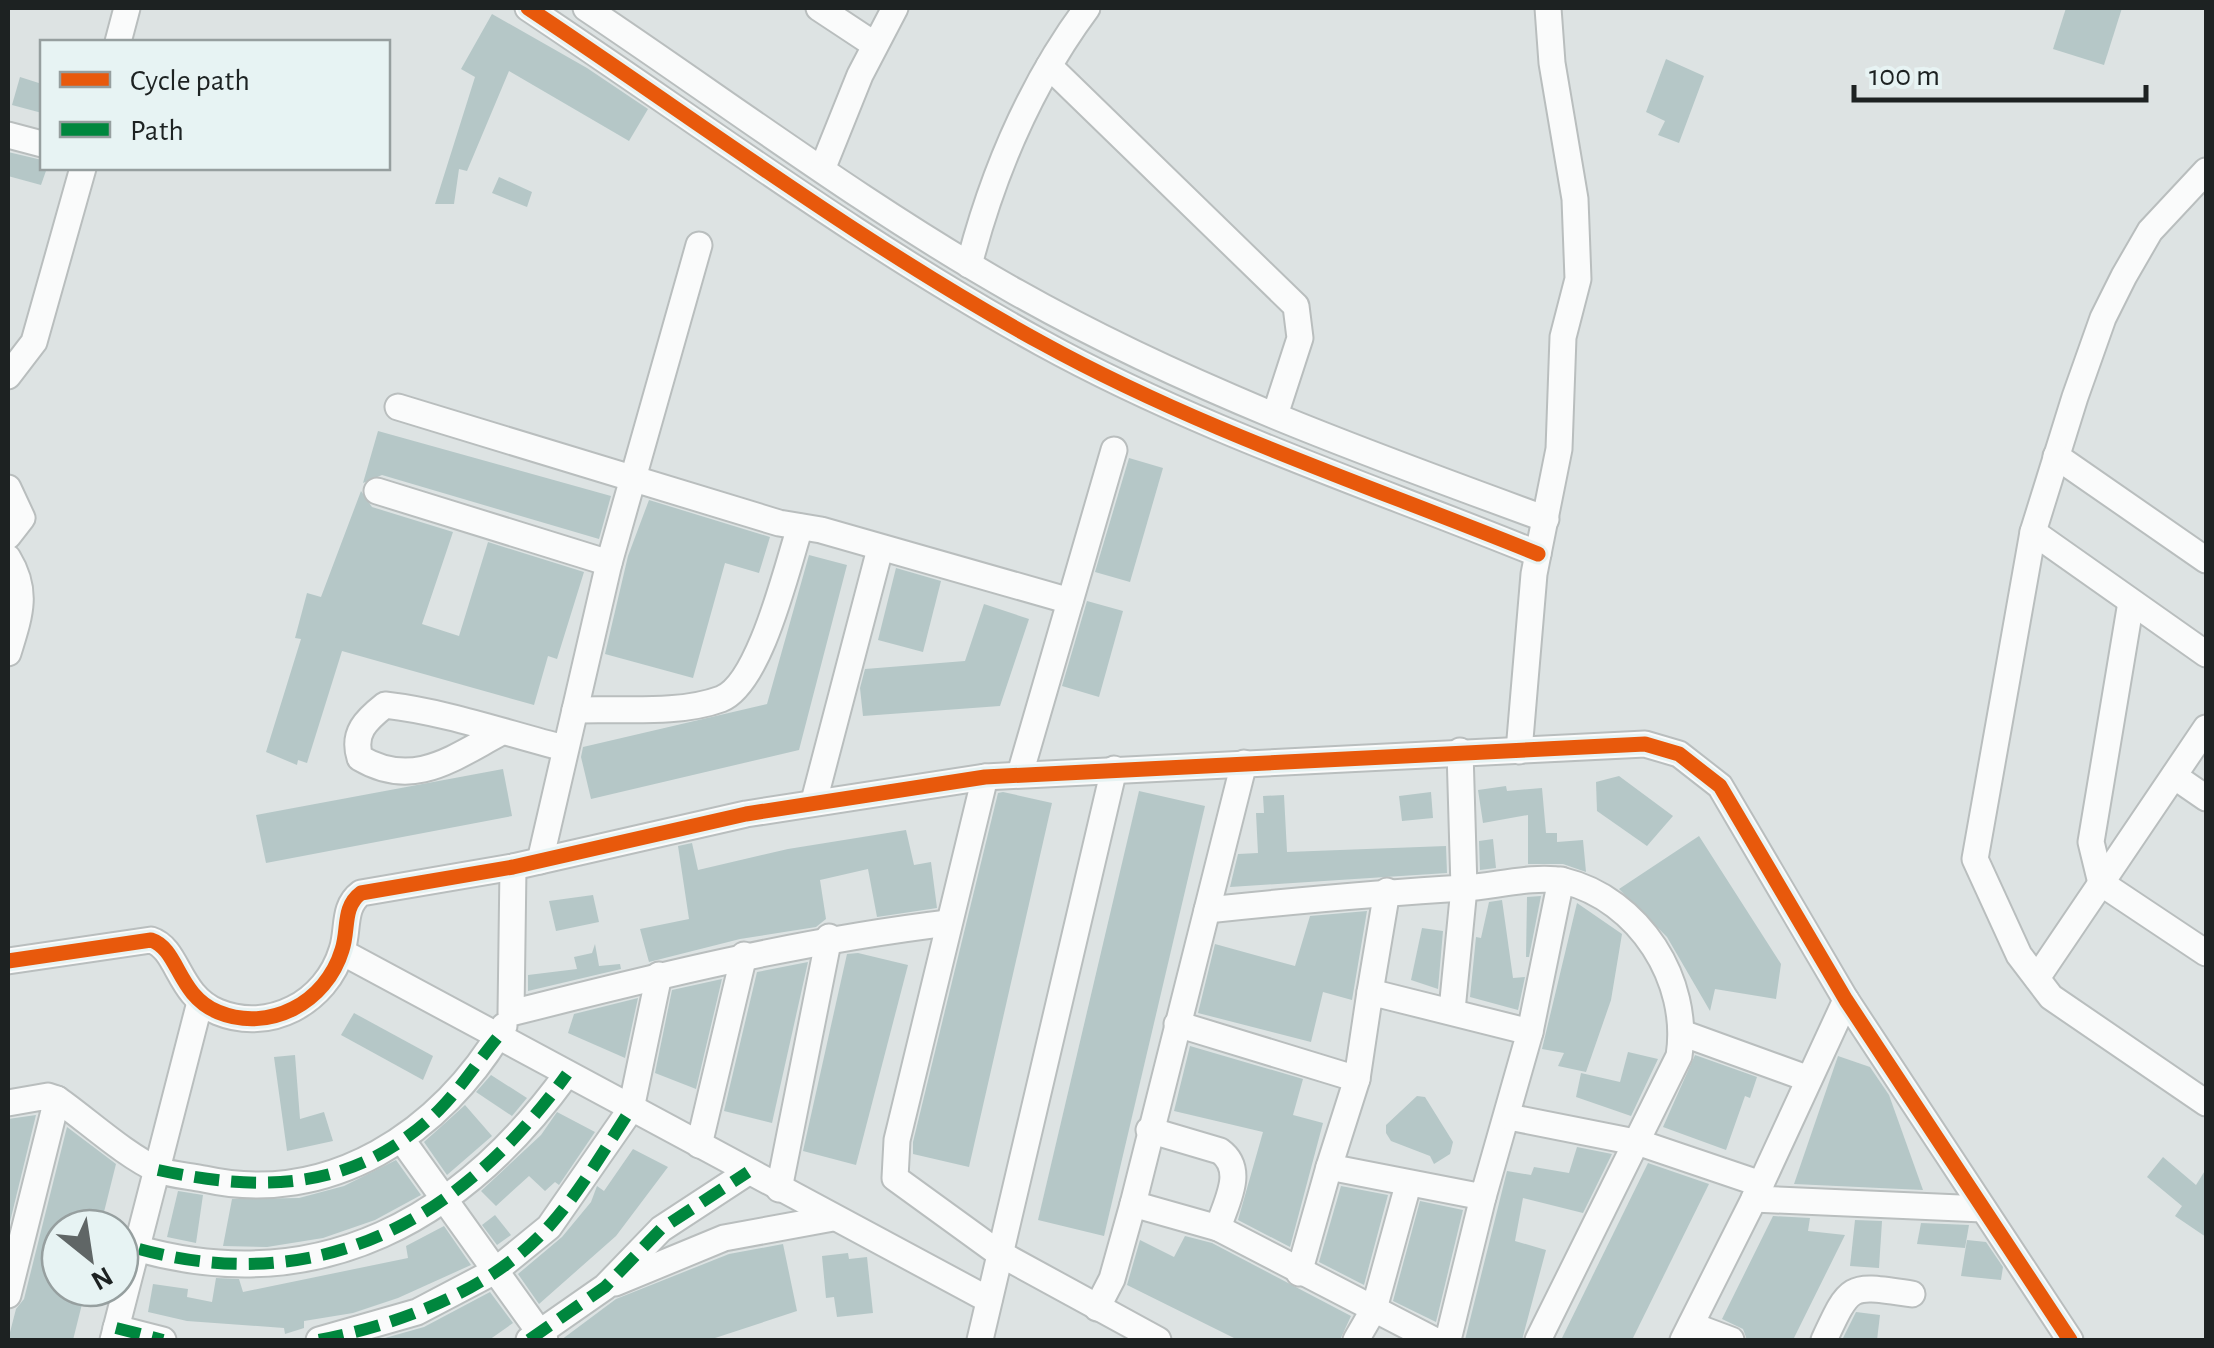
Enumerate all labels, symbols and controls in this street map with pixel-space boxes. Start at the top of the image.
legend [40,40,390,170]
scale bar [1854,40,2146,102]
text: 100 m [1869,61,1940,91]
text: Cycle path [130,66,250,96]
text: Path [130,116,184,146]
north arrow [40,1208,140,1308]
text: N [86,1261,117,1295]

